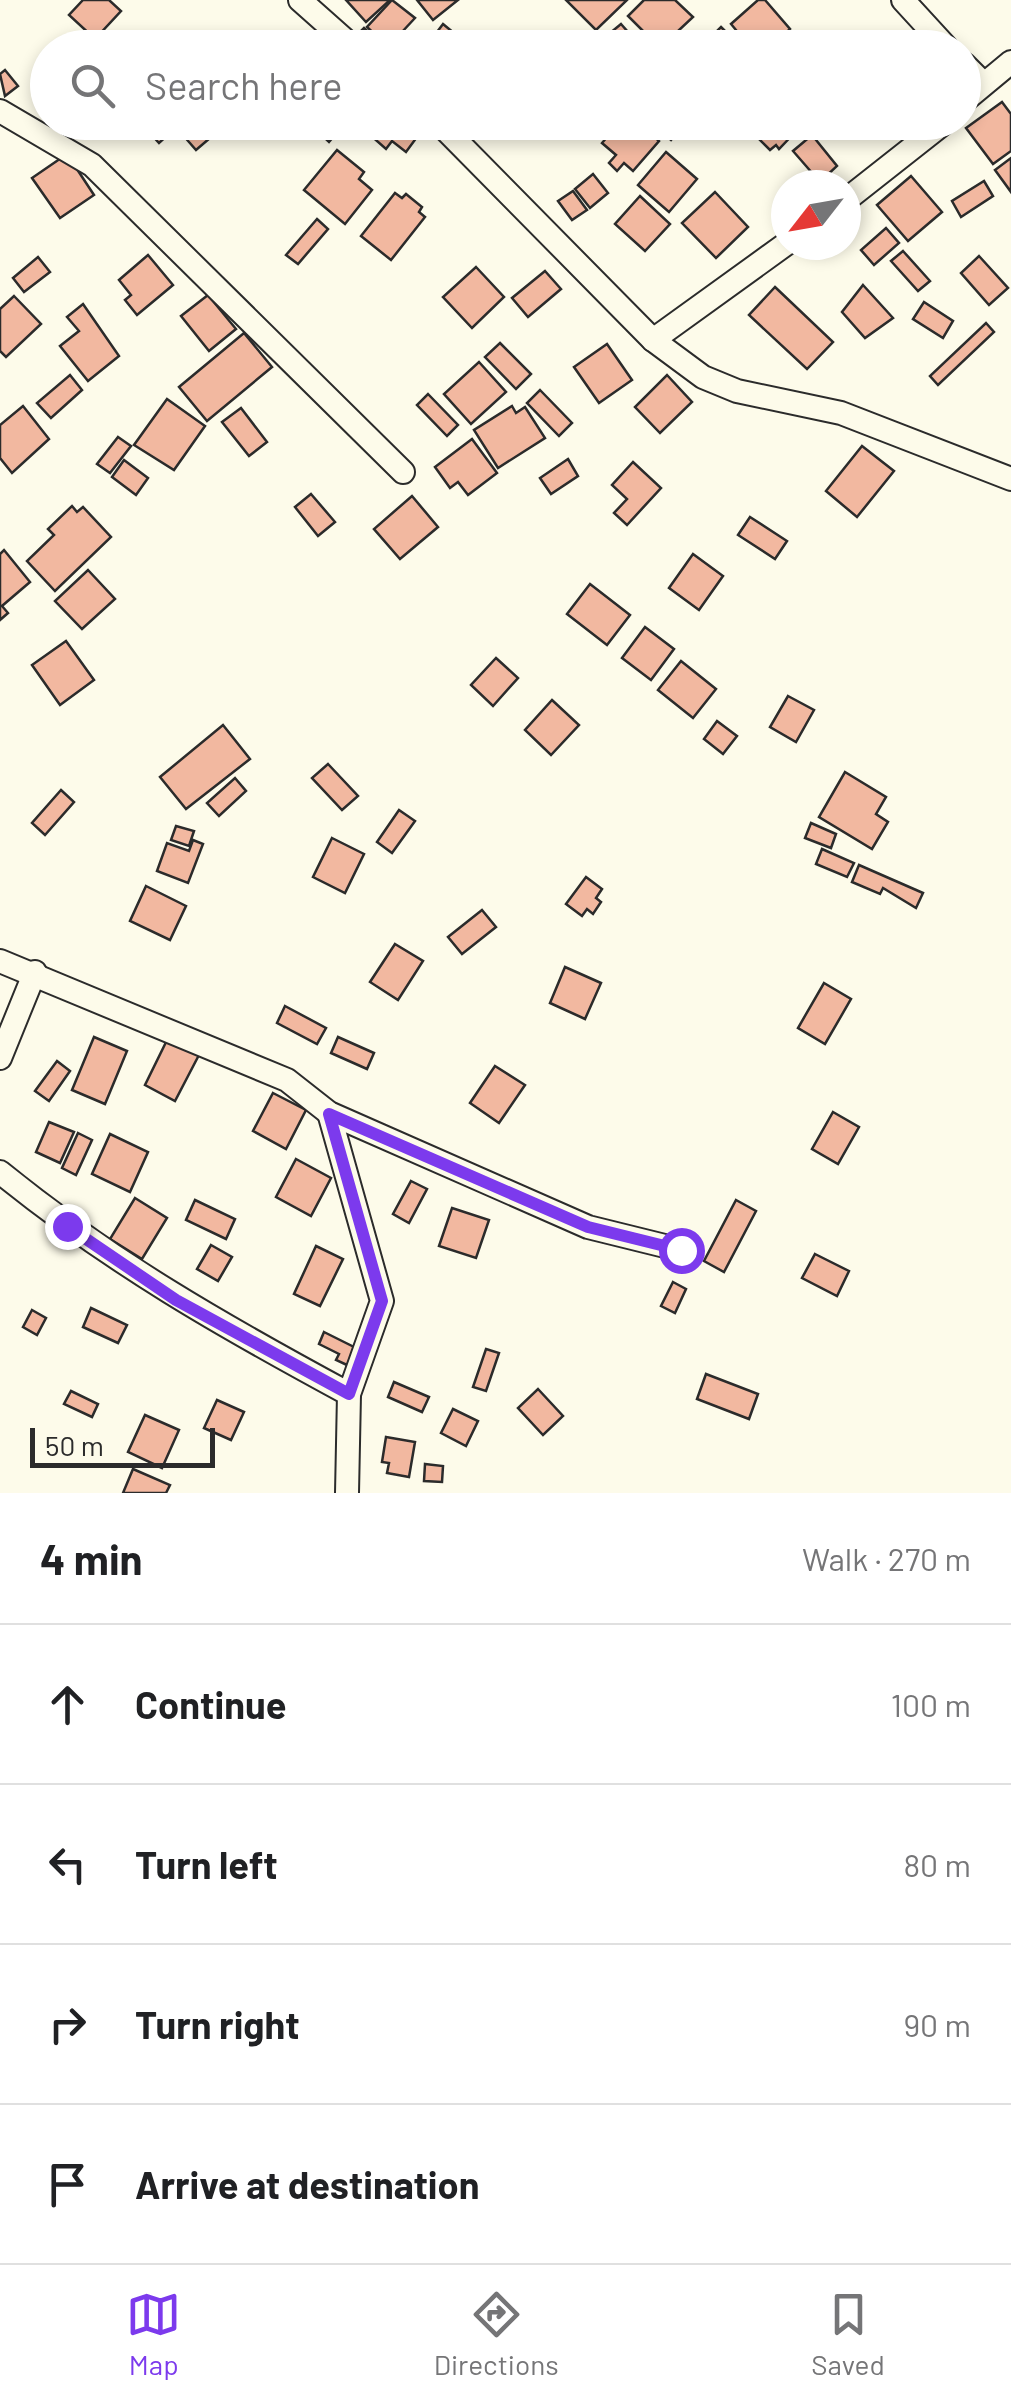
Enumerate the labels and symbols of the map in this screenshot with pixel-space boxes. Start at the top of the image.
north arrow [771,170,861,260]
route end [45,1204,91,1250]
route start [659,1228,705,1274]
scale bar [30,1423,215,1468]

